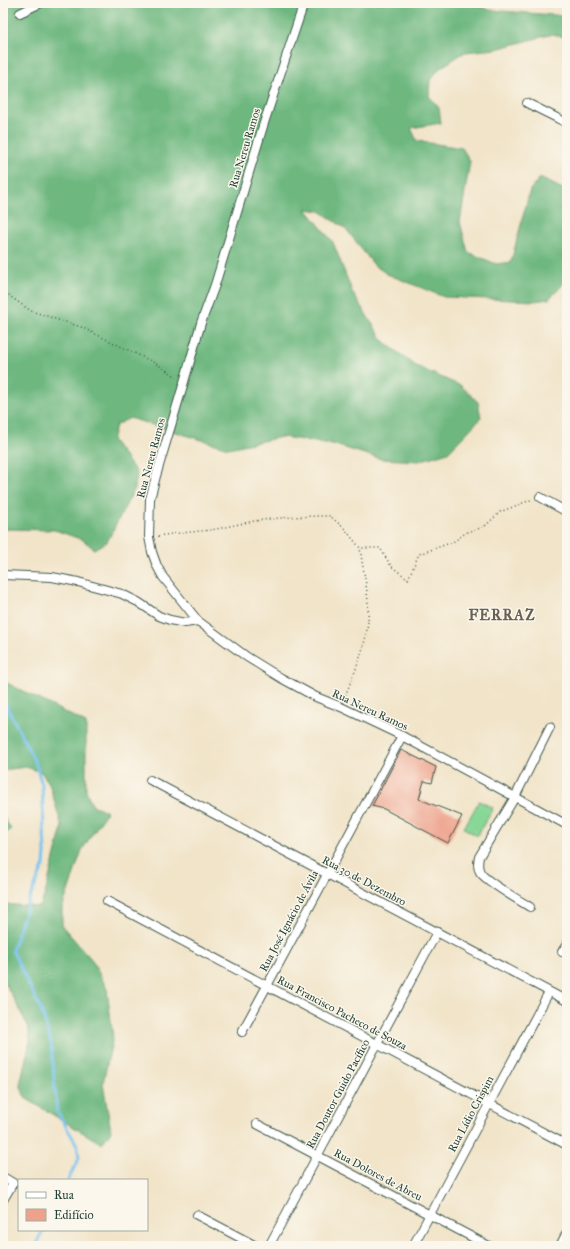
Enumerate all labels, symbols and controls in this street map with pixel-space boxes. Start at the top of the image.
street label: Rua Nereu Ramos [227,107,263,189]
street label: Rua Nereu Ramos [134,417,168,499]
district label: FERRAZ [468,606,536,624]
street label: Rua Nereu Ramos [330,687,410,733]
street label: Rua 30 de Dezembro [320,853,409,909]
street label: Rua José Ignácio de Ávila [257,868,322,974]
street label: Rua Francisco Pacheco de Souza [275,973,409,1053]
street label: Rua Doutor Guido Pacífico [304,1037,373,1151]
street label: Rua Lídio Crispim [445,1073,497,1154]
street label: Rua Dolores de Abreu [332,1146,424,1204]
legend [18,1179,148,1231]
text: Rua [54,1188,75,1202]
text: Edifício [54,1208,94,1222]

